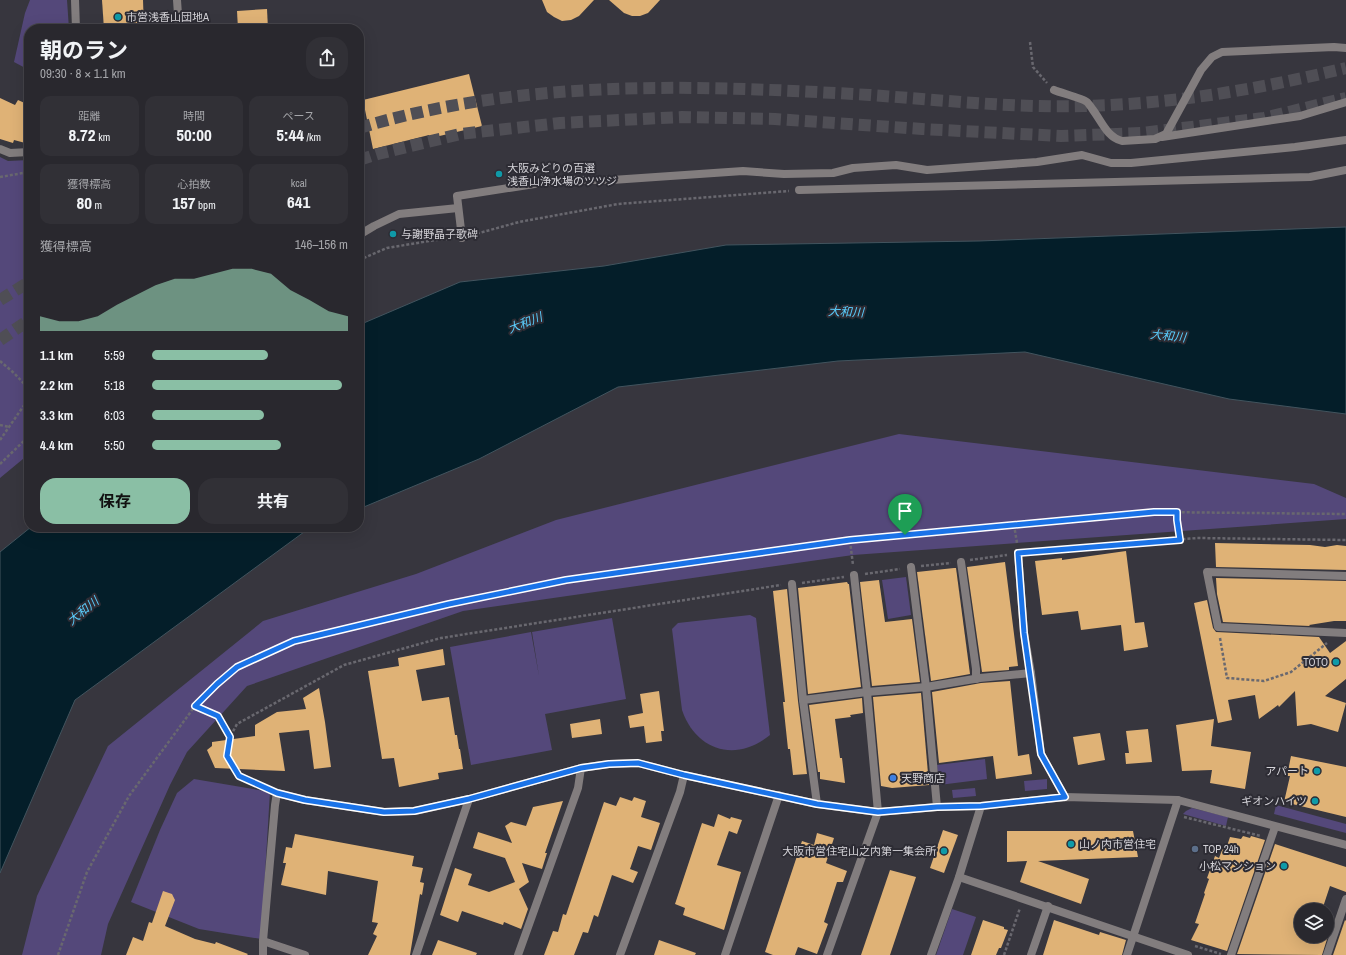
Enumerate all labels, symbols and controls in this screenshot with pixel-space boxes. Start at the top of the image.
place label: 市営浅香山団地A [126,10,210,24]
marker: 市営浅香山団地A [113,12,123,22]
text: 朝のラン [40,35,128,65]
button: share [306,37,348,79]
text: 09:30 · 8 × 1.1 km [40,65,126,82]
text: 距離 [78,109,100,123]
text: 時間 [183,109,205,123]
text: ペース [282,109,315,123]
text: 8.72 [68,123,96,146]
text: 50:00 [176,123,212,146]
text: 5:44 [276,123,304,146]
text: km [96,130,110,144]
text: /km [304,130,321,144]
place label: 大阪みどりの百選 浅香山浄水場のツツジ [507,161,617,188]
marker: 大阪みどりの百選 浅香山浄水場のツツジ [494,169,504,179]
text: kcal [291,176,307,190]
text: 獲得標高 [67,177,111,191]
text: 心拍数 [177,177,210,191]
text: 641 [287,190,310,213]
text: 80 [77,191,92,214]
text: 157 [172,191,196,214]
text: m [92,198,102,212]
text: bpm [196,198,216,212]
place label: 与謝野晶子歌碑 [401,227,478,241]
marker: 与謝野晶子歌碑 [388,229,398,239]
text: 146–156 m [295,236,348,253]
text: 獲得標高 [40,238,92,255]
water label: 大和川 [828,303,866,321]
water label: 大和川 [505,308,547,337]
water label: 大和川 [1149,326,1189,346]
text: 1.1 km [40,347,73,364]
text: 5:59 [104,347,125,364]
text: 2.2 km [40,377,73,394]
text: 5:18 [104,377,125,394]
text: 3.3 km [40,407,73,424]
text: 6:03 [104,407,125,424]
text: 4.4 km [40,437,73,454]
text: 5:50 [104,437,125,454]
button: 保存 [40,478,190,524]
button: 共有 [198,478,348,524]
pin [888,494,922,535]
icon: arrive [894,500,916,522]
water label: 大和川 [64,592,104,629]
place label: TOTO [1303,655,1328,669]
marker: TOTO [1331,657,1341,667]
place label: アパート [1265,764,1309,778]
marker: アパート [1312,766,1322,776]
place label: 天野商店 [901,771,945,785]
marker: 天野商店 [888,773,898,783]
place label: ギオンハイツ [1241,794,1307,808]
marker: ギオンハイツ [1310,796,1320,806]
place label: 山ノ内市営住宅 [1079,837,1156,851]
marker: 山ノ内市営住宅 [1066,839,1076,849]
place label: TOP 24h [1203,842,1239,856]
place label: 大阪市営住宅山之内第一集会所 [782,844,937,858]
marker: TOP 24h [1190,844,1200,854]
marker: 大阪市営住宅山之内第一集会所 [939,846,949,856]
place label: 小松マンション [1199,859,1276,873]
marker: 小松マンション [1279,861,1289,871]
map controls [1294,903,1334,943]
button: layers [1294,903,1334,943]

